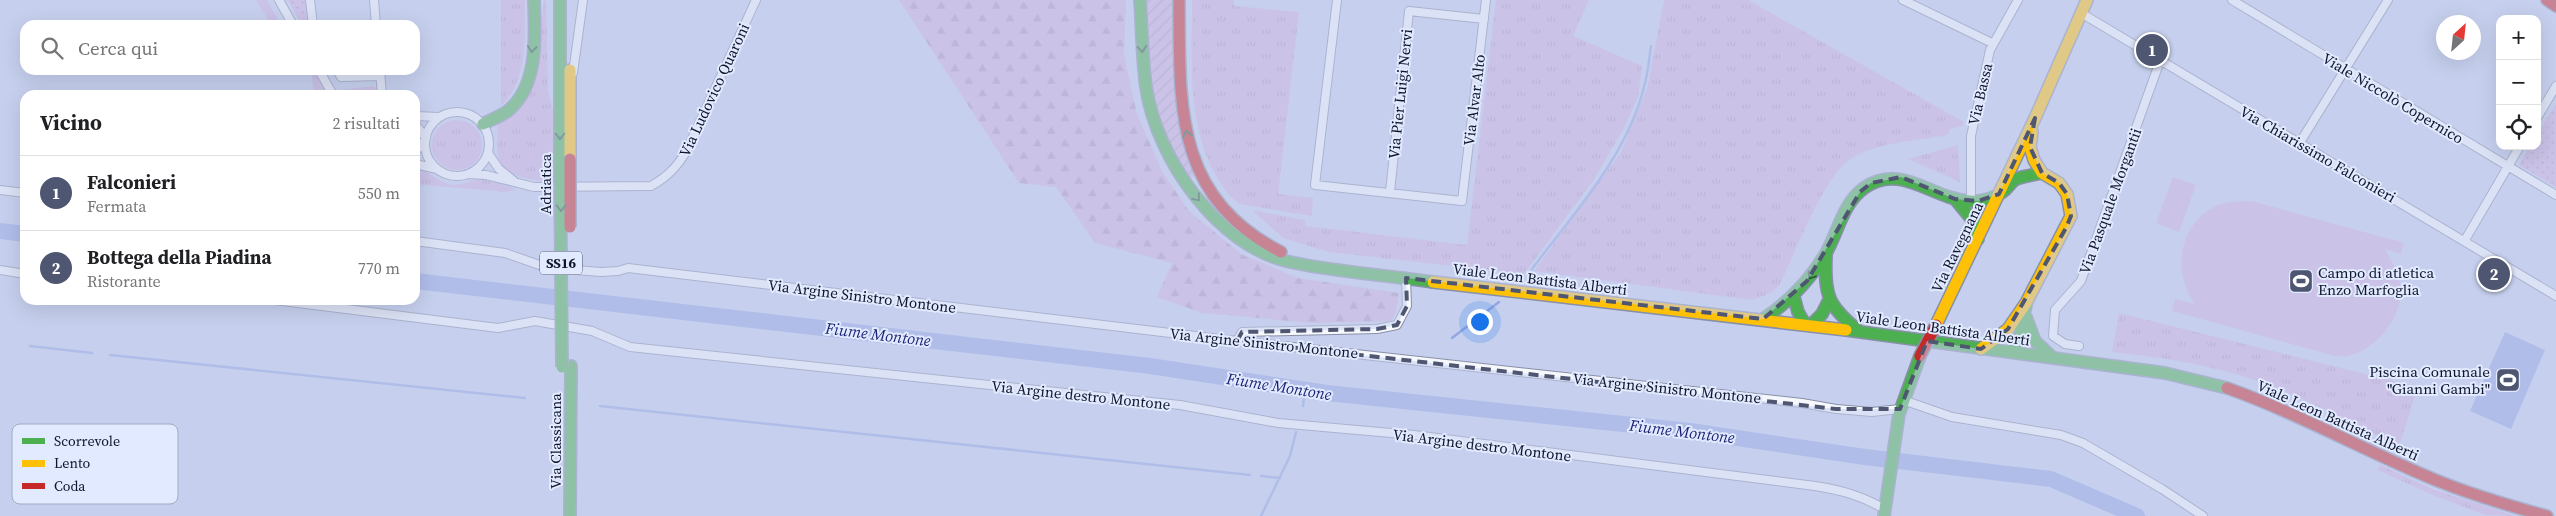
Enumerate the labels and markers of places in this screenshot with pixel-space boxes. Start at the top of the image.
pin: 1 [2136,31,2168,69]
pin: 2 [2478,255,2510,293]
place label: Campo di atletica Enzo Marfoglia [2318,262,2435,300]
sports icon: Campo di atletica Enzo Marfoglia [2288,268,2314,294]
place label: Piscina Comunale "Gianni Gambi" [2369,361,2490,399]
sports icon: Piscina Comunale "Gianni Gambi" [2495,367,2521,393]

